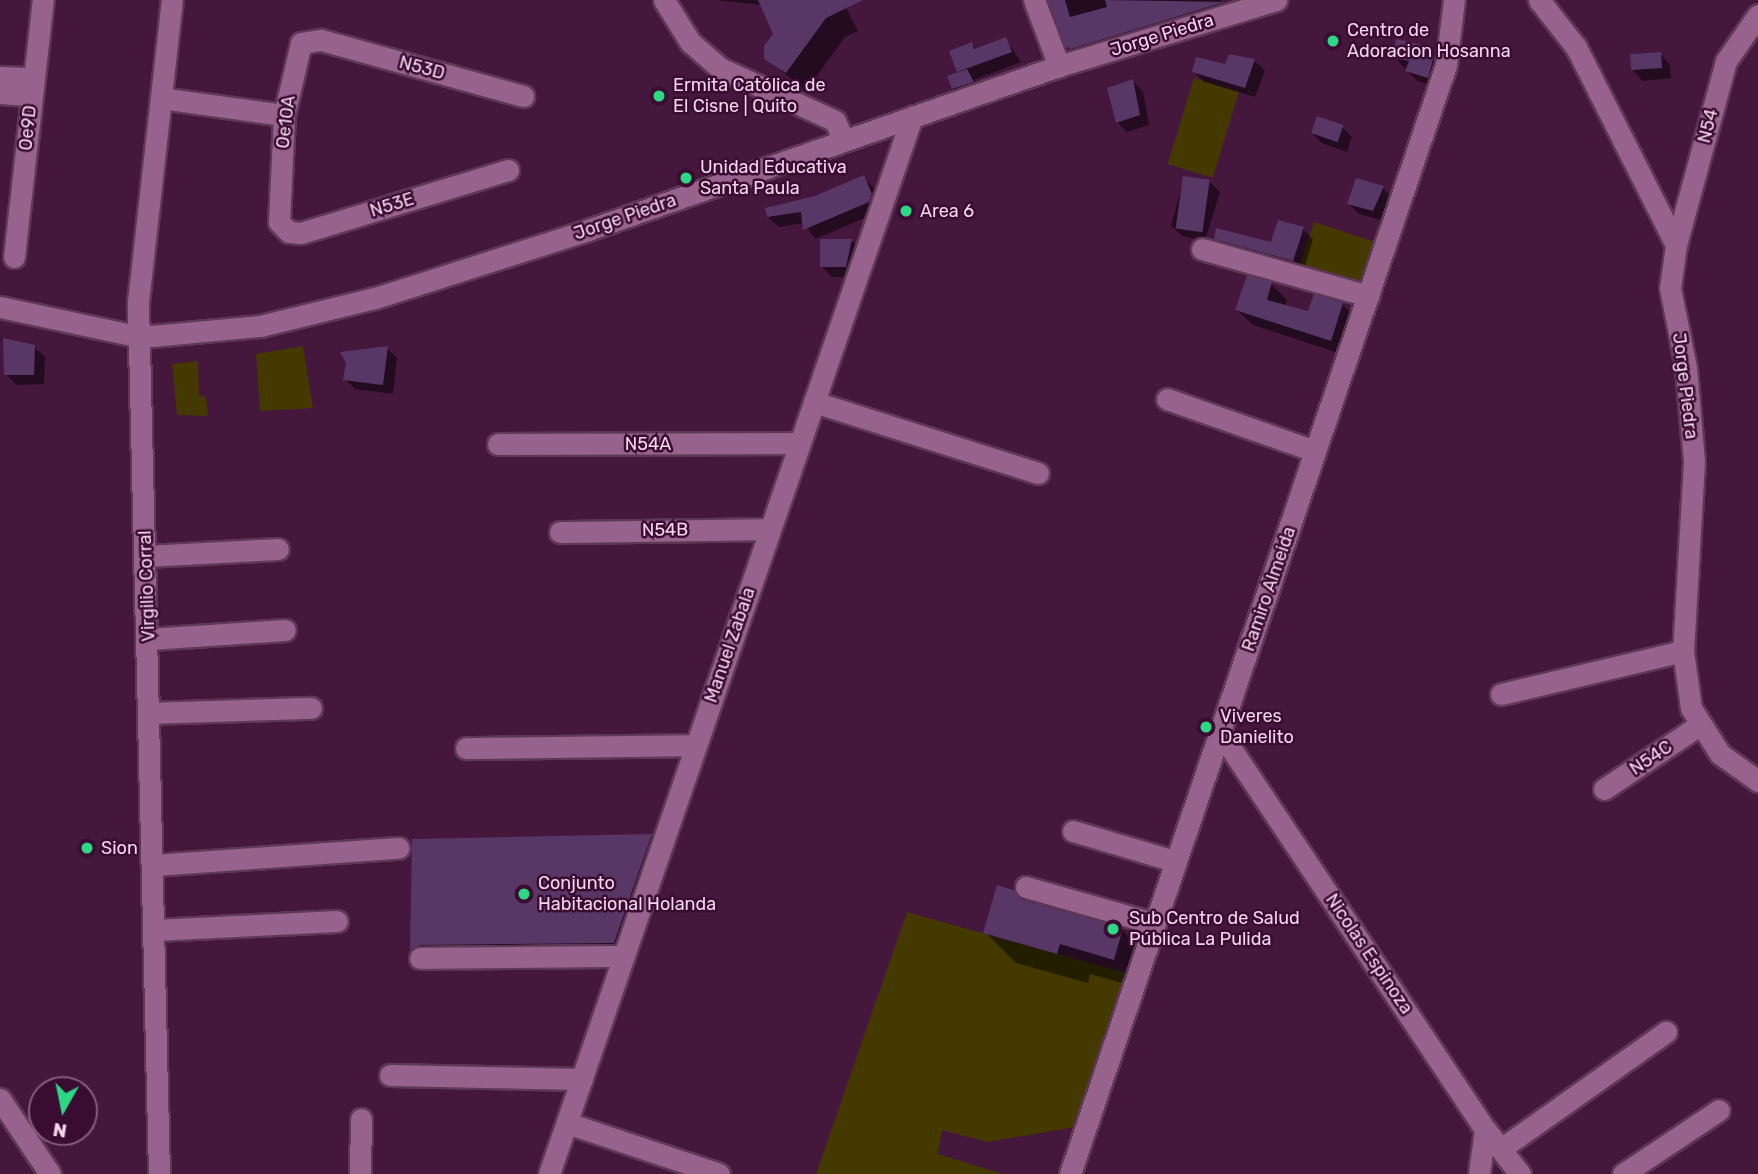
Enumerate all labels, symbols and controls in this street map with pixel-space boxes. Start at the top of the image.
street label: Jorge Piedra [1108,9,1216,61]
place label: Centro de Adoracion Hosanna [1347,20,1511,62]
marker: Centro de Adoracion Hosanna [1325,33,1341,49]
street label: N53D [397,52,447,84]
place label: Ermita Católica de El Cisne | Quito [673,75,825,118]
marker: Ermita Católica de El Cisne | Quito [651,88,667,104]
street label: Oe10A [272,94,300,150]
street label: Oe9D [15,104,41,152]
street label: N54 [1693,107,1723,145]
place label: Unidad Educativa Santa Paula [700,157,847,200]
marker: Unidad Educativa Santa Paula [678,170,694,186]
street label: N53E [367,188,417,222]
street label: Jorge Piedra [571,189,679,245]
place label: Area 6 [920,200,974,222]
marker: Area 6 [898,203,914,219]
street label: Jorge Piedra [1668,332,1702,440]
street label: N54A [625,433,671,455]
street label: N54B [642,519,688,541]
street label: Ramiro Almeida [1237,524,1301,654]
street label: Virgilio Corral [134,530,160,642]
street label: Manuel Zabala [700,585,760,705]
place label: Viveres Danielito [1220,706,1294,748]
marker: Viveres Danielito [1198,719,1214,735]
street label: N54C [1626,736,1676,780]
place label: Sion [101,837,138,859]
marker: Sion [79,840,95,856]
place label: Conjunto Habitacional Holanda [538,873,716,916]
marker: Conjunto Habitacional Holanda [516,886,532,902]
street label: Nicolas Espinoza [1321,890,1417,1018]
place label: Sub Centro de Salud Pública La Pulida [1129,908,1300,950]
marker: Sub Centro de Salud Pública La Pulida [1103,919,1123,939]
north arrow [28,1076,98,1146]
text: N [51,1118,69,1143]

